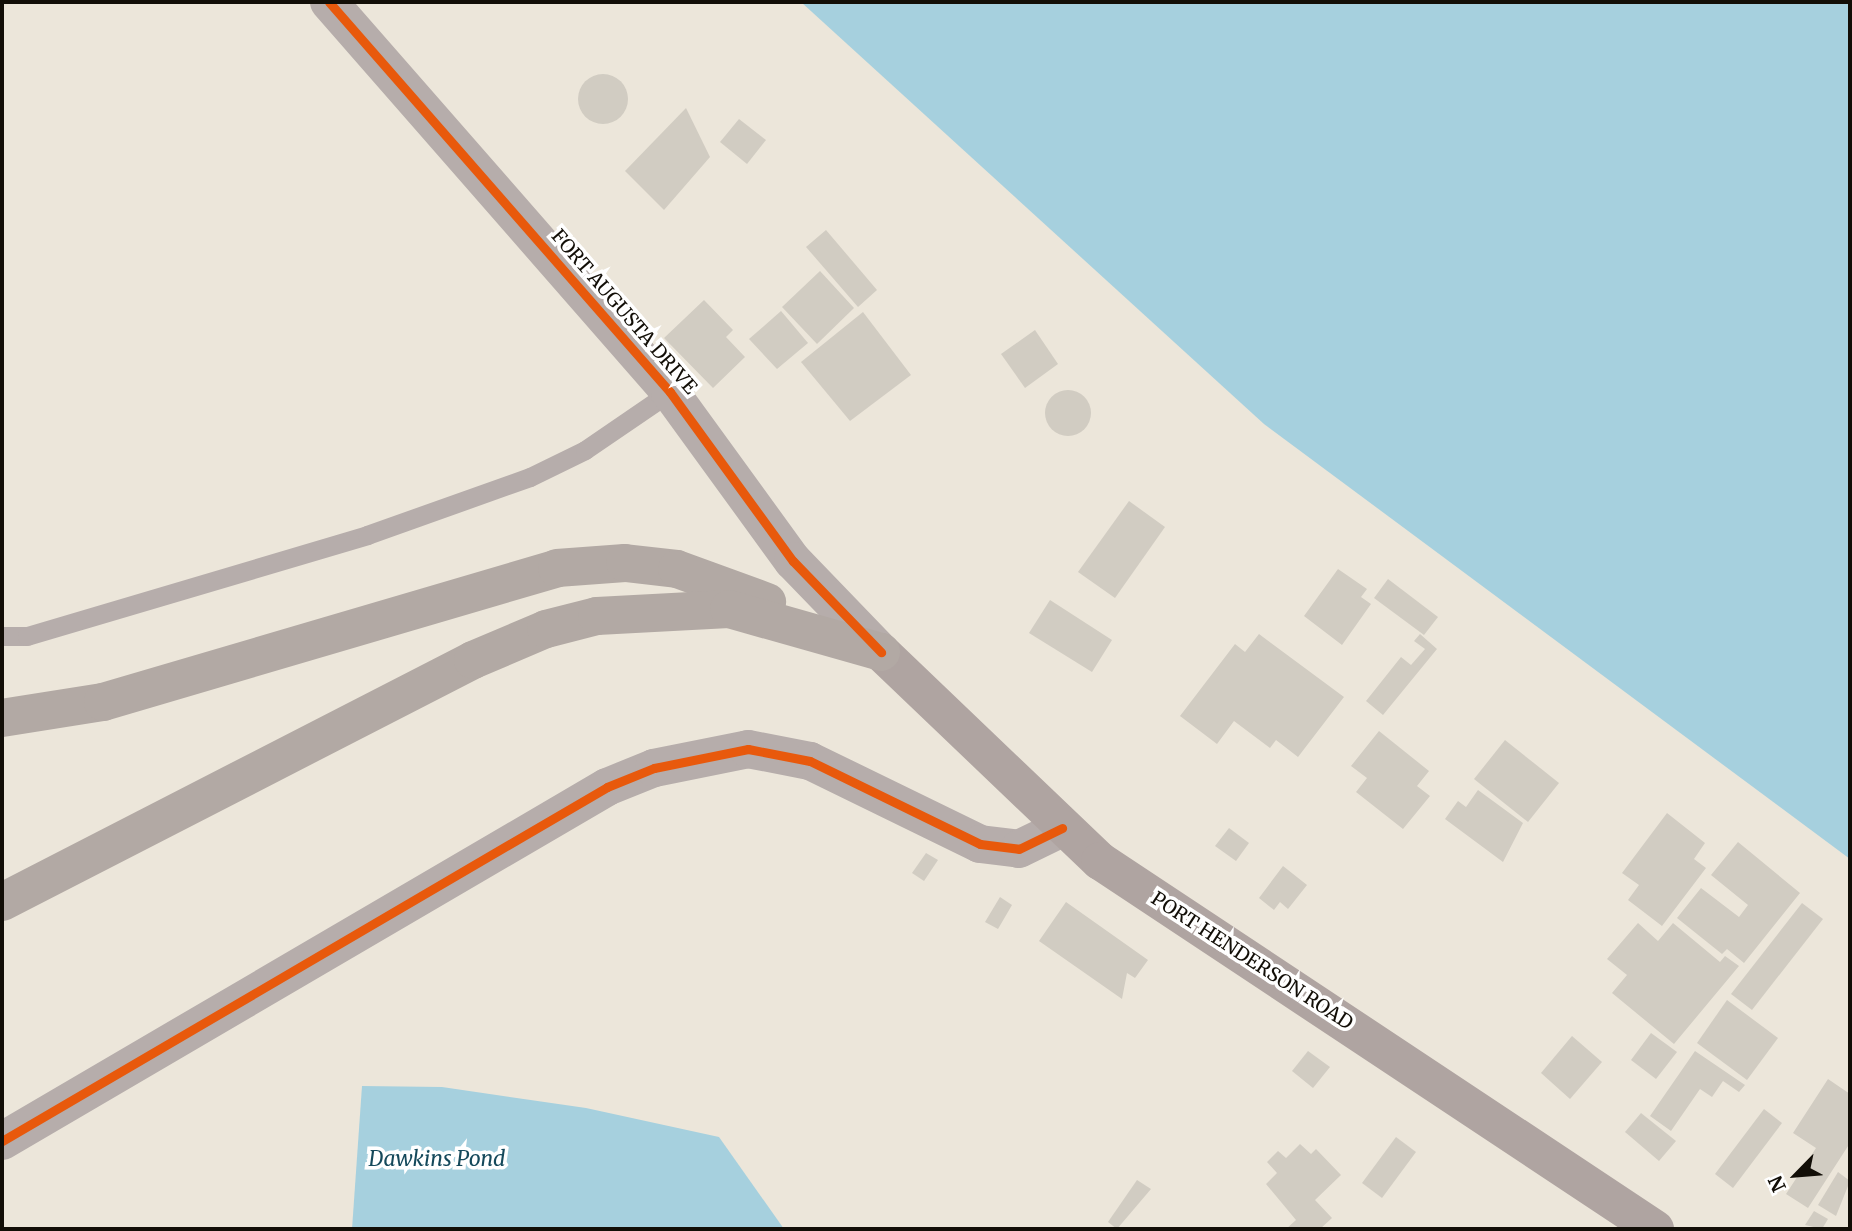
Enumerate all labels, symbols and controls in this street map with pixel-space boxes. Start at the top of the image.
street label: FORT AUGUSTA DRIVE [546,225,702,399]
street label: PORT HENDERSON ROAD [1147,887,1357,1035]
north arrow [1761,1140,1831,1210]
water label: Dawkins Pond [369,1146,505,1172]
text: N [1763,1172,1791,1196]

